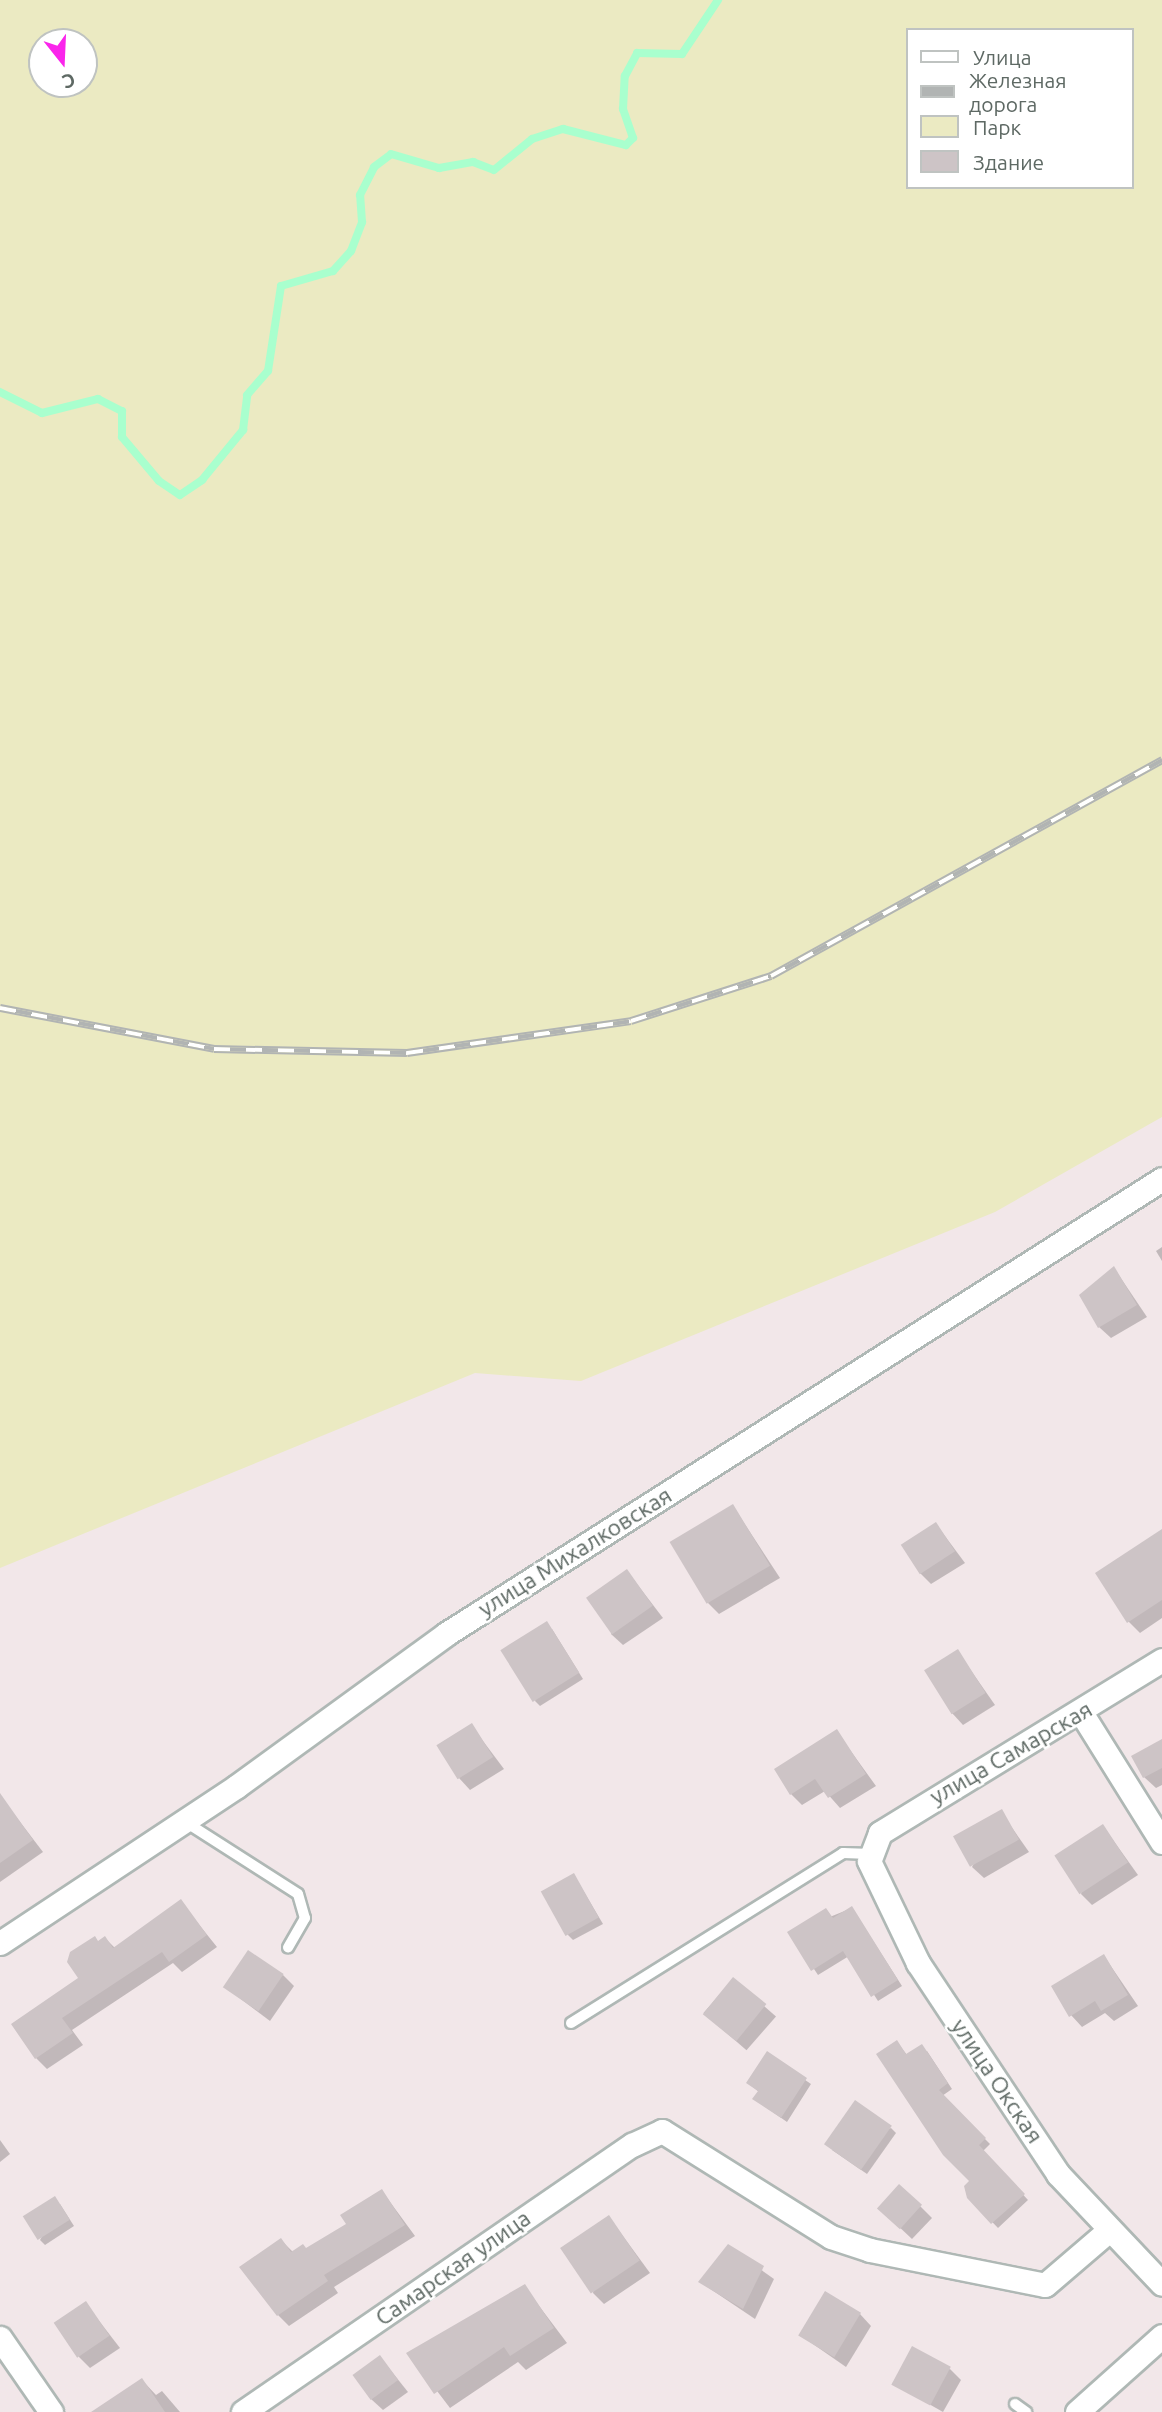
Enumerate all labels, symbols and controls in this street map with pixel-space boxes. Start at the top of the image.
north arrow [28,28,98,98]
legend [906,28,1134,189]
text: Улица [973,45,1031,69]
text: Железная дорога [969,68,1067,116]
text: С [60,69,78,93]
text: Парк [973,115,1021,139]
text: Здание [973,150,1044,174]
street label: улица Михалковская [473,1481,677,1623]
street label: улица Самарская [925,1695,1097,1811]
street label: улица Окская [945,2013,1049,2149]
street label: Самарская улица [370,2204,536,2332]

